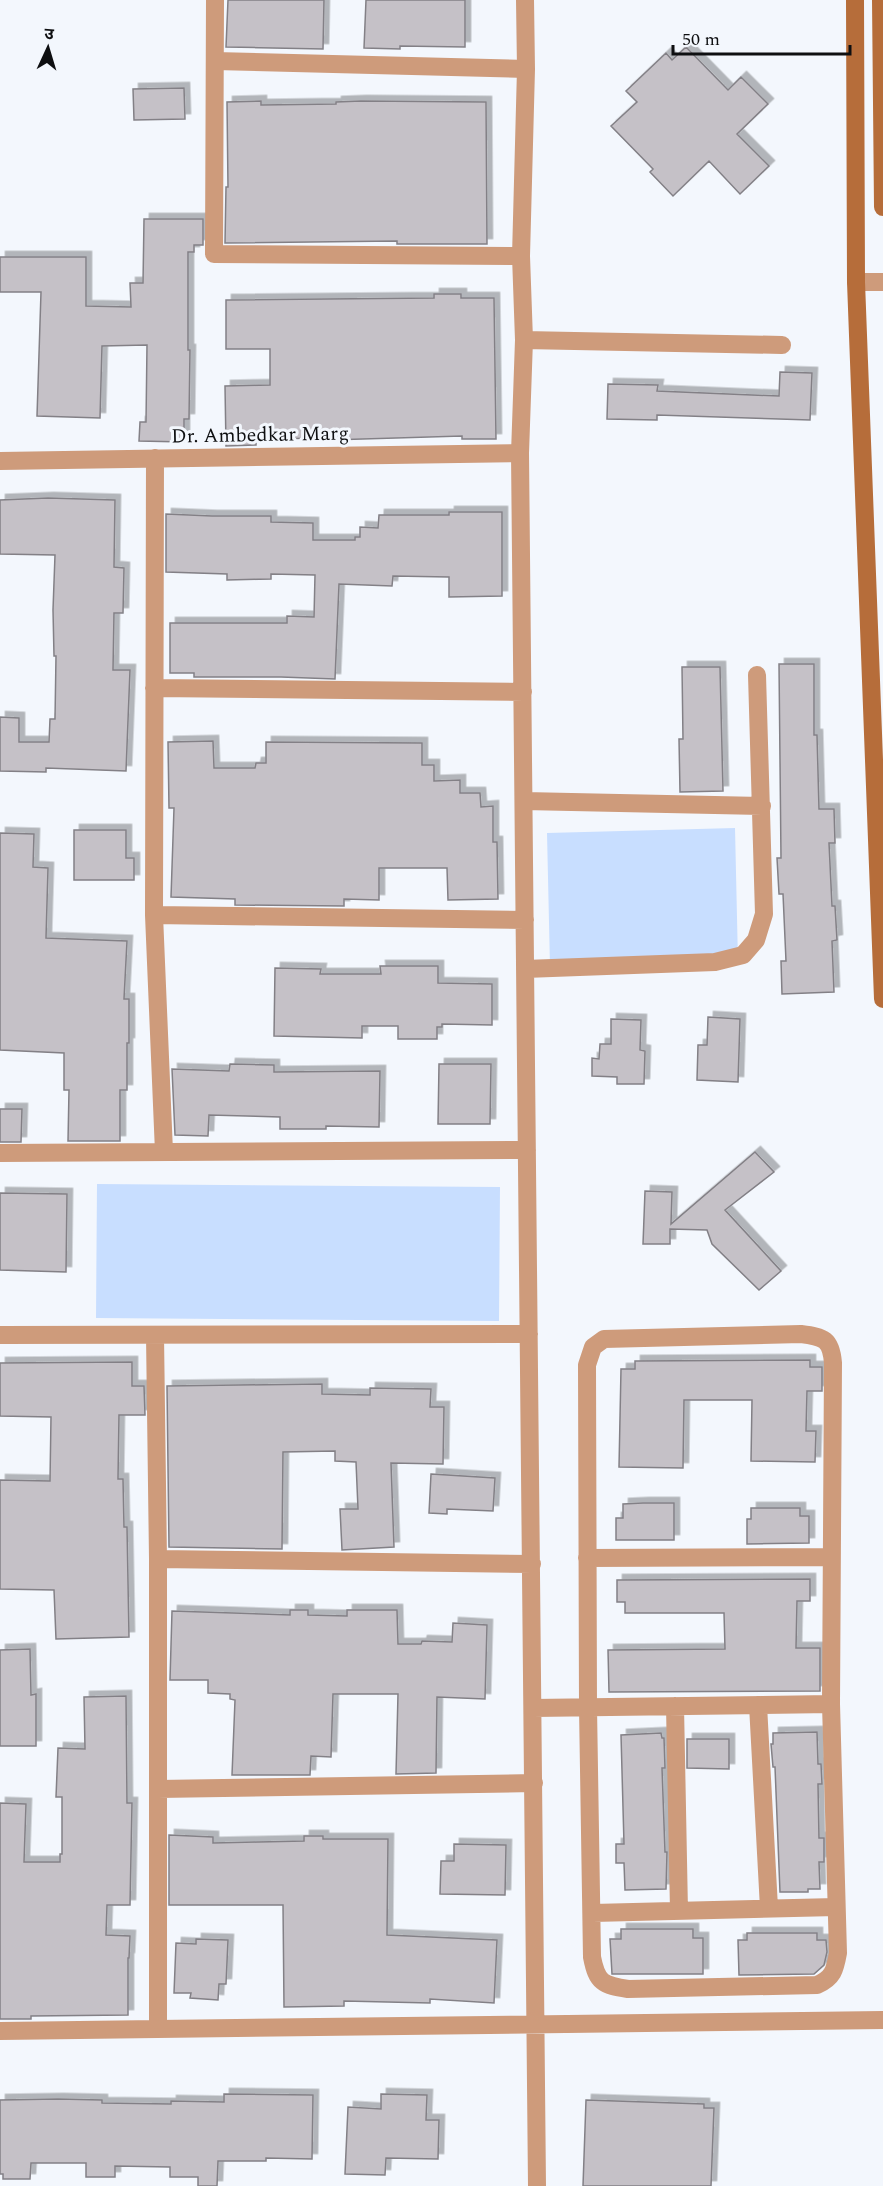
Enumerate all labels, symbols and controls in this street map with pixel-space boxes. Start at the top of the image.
north arrow [18,18,78,78]
scale bar [673,18,850,56]
text: उ [43,22,55,46]
text: 50 m [682,26,720,53]
street label: Dr. Ambedkar Marg [171,418,349,452]

